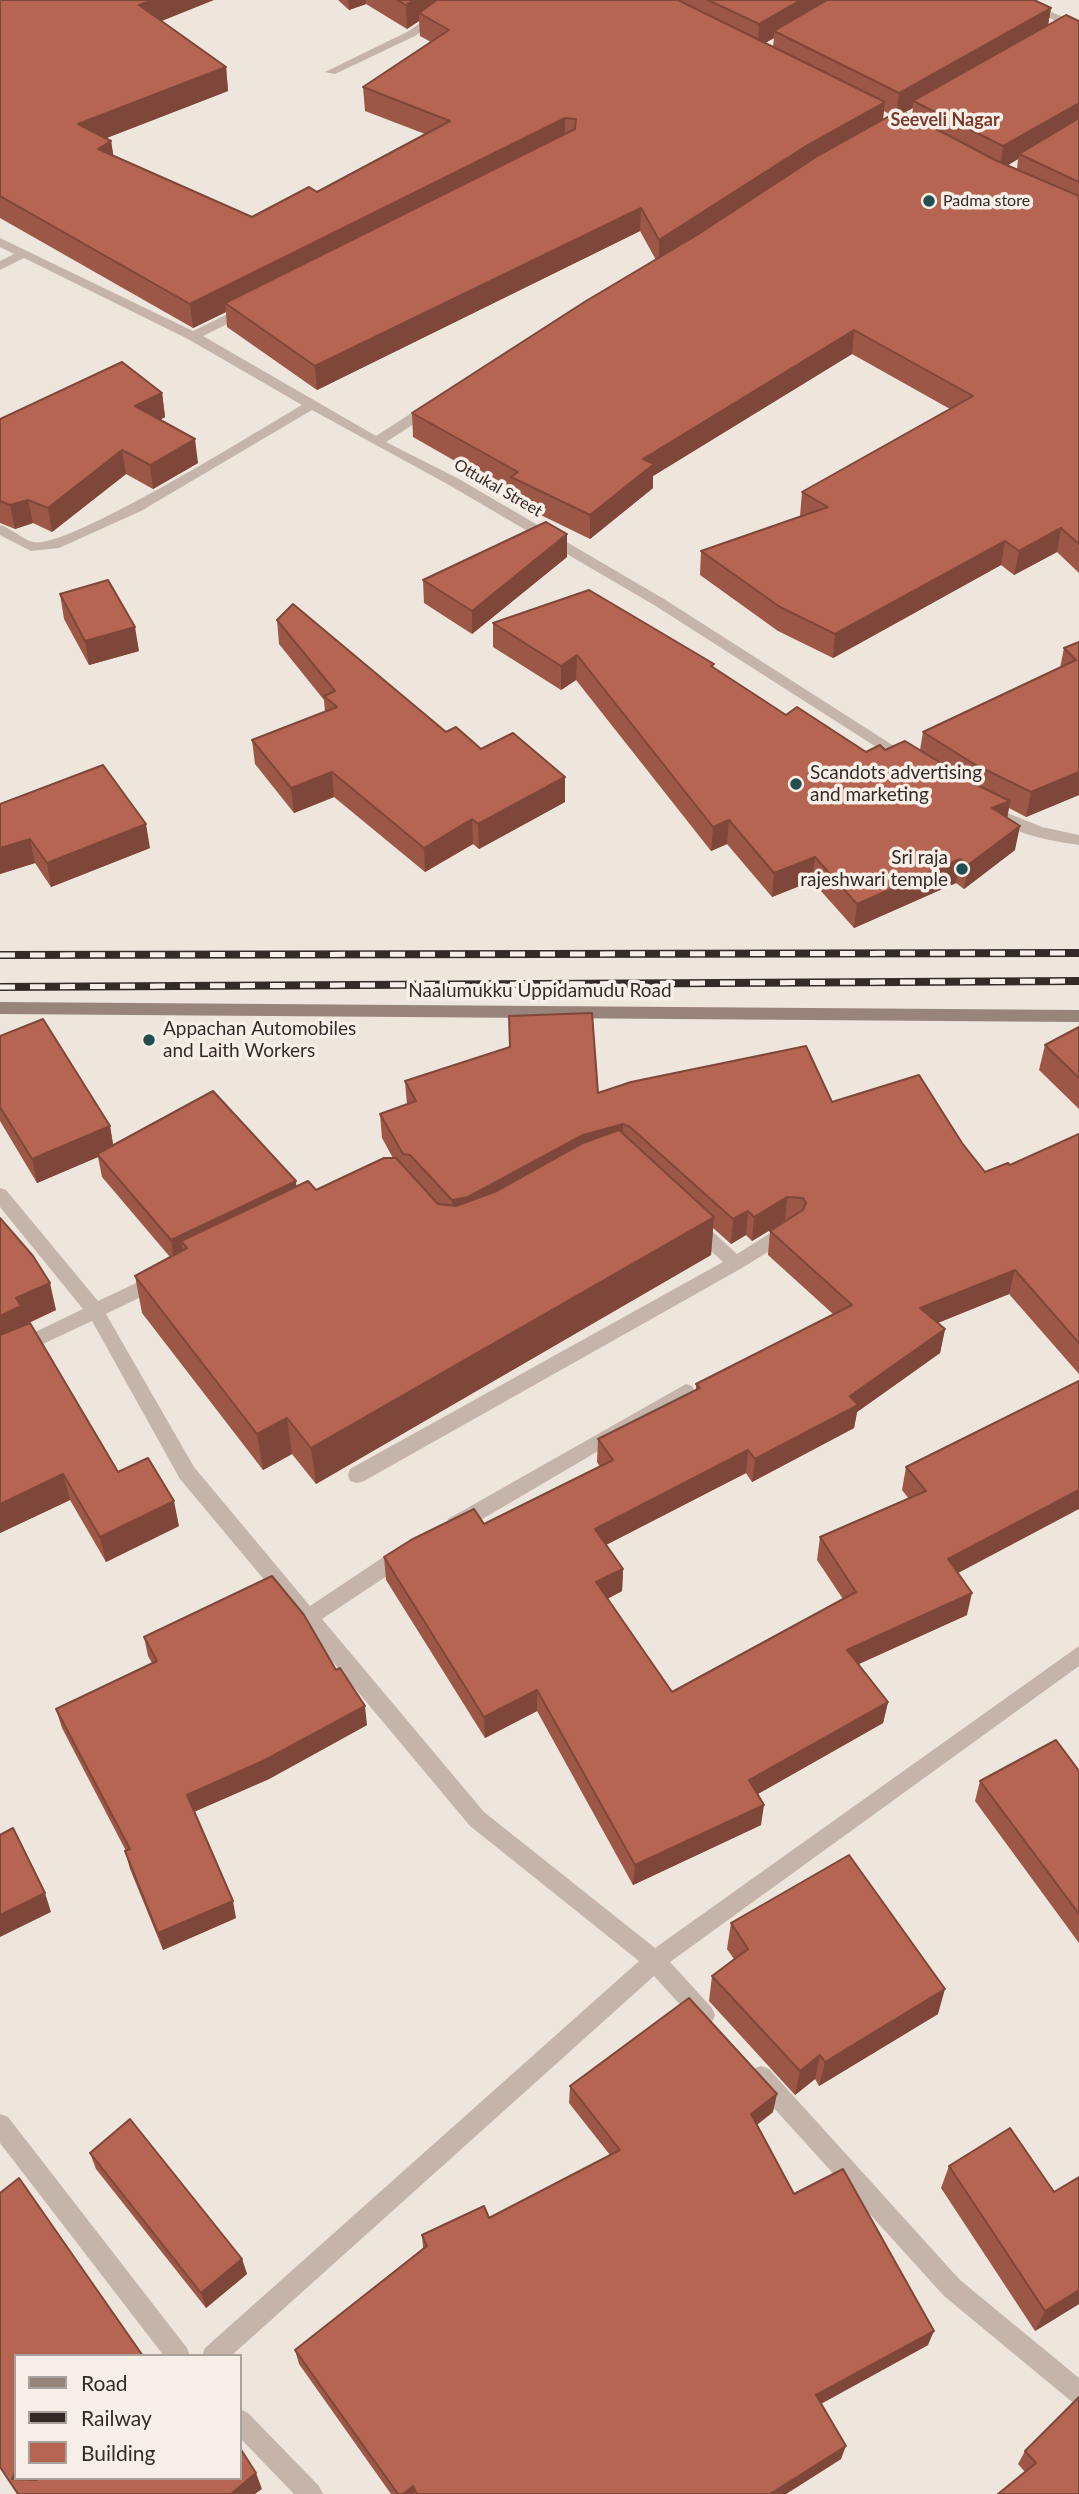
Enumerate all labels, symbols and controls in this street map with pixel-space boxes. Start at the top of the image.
district label: Seeveli Nagar [890,109,1000,131]
place label: Padma store [943,191,1030,211]
marker: Padma store [921,193,937,209]
street label: Ottukal Street [450,455,546,521]
place label: Scandots advertising and marketing [810,762,982,806]
marker: Scandots advertising and marketing [788,776,804,792]
place label: Sri raja rajeshwari temple [800,847,948,891]
marker: Sri raja rajeshwari temple [954,861,970,877]
street label: Naalumukku Uppidamudu Road [408,980,672,1002]
place label: Appachan Automobiles and Laith Workers [163,1018,356,1062]
marker: Appachan Automobiles and Laith Workers [141,1032,157,1048]
legend [14,2354,242,2480]
text: Road [81,2370,128,2395]
text: Railway [81,2405,152,2430]
text: Building [81,2440,156,2465]

